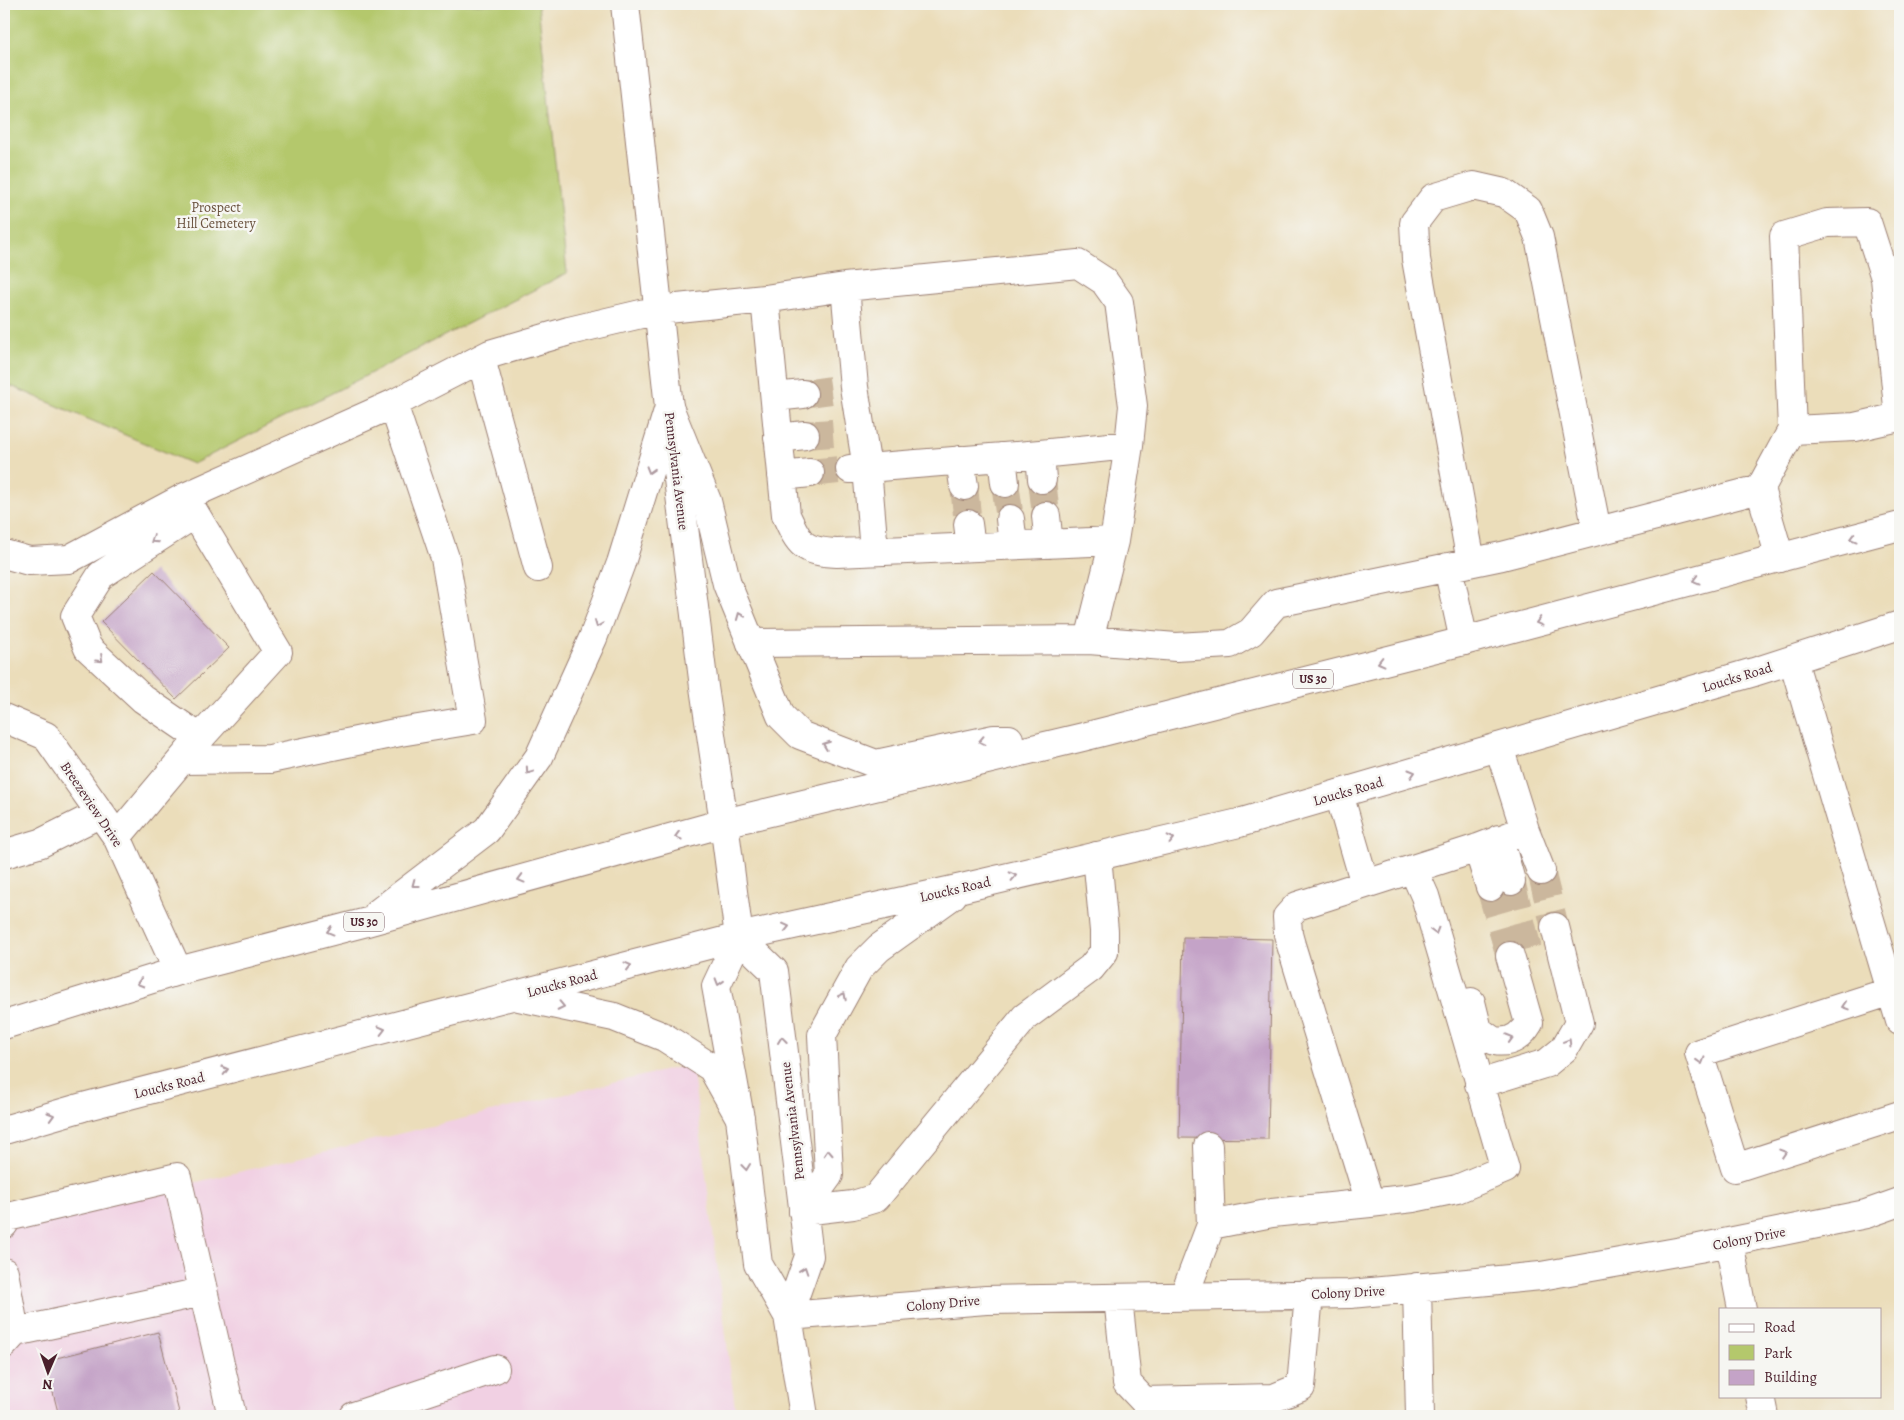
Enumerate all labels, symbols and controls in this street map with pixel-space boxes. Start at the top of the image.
park label: Prospect Hill Cemetery [176,198,256,233]
street label: Pennsylvania Avenue [660,411,693,531]
one-way arrow [645,465,655,474]
one-way arrow [1849,532,1858,543]
one-way arrow [151,534,160,544]
one-way arrow [1692,574,1700,585]
one-way arrow [736,612,746,621]
one-way arrow [1535,616,1544,626]
one-way arrow [594,619,604,628]
one-way arrow [94,653,103,662]
one-way arrow [1378,656,1386,666]
street label: Loucks Road [1700,658,1775,697]
road number: US 30 [1293,670,1333,689]
one-way arrow [978,736,987,746]
one-way arrow [822,740,831,751]
street label: Breezeview Drive [56,758,127,851]
one-way arrow [526,765,535,775]
one-way arrow [1408,768,1416,778]
street label: Loucks Road [1311,772,1386,811]
one-way arrow [674,831,682,841]
one-way arrow [1167,834,1176,845]
one-way arrow [1009,871,1018,882]
street label: Loucks Road [918,872,993,907]
one-way arrow [517,874,525,884]
one-way arrow [412,879,421,888]
road number: US 30 [344,912,384,932]
one-way arrow [782,922,791,933]
one-way arrow [326,925,335,936]
one-way arrow [1430,926,1440,935]
one-way arrow [623,961,632,972]
street label: Loucks Road [525,965,600,1002]
one-way arrow [136,977,144,987]
one-way arrow [715,977,725,986]
one-way arrow [837,993,847,1002]
one-way arrow [556,1000,565,1011]
one-way arrow [1842,1000,1850,1010]
one-way arrow [377,1025,386,1036]
one-way arrow [1505,1034,1514,1044]
one-way arrow [777,1036,788,1044]
one-way arrow [1561,1039,1571,1048]
one-way arrow [1696,1057,1706,1065]
street label: Pennsylvania Avenue [776,1061,809,1181]
one-way arrow [220,1066,228,1076]
street label: Loucks Road [132,1067,207,1103]
one-way arrow [46,1112,54,1122]
one-way arrow [1778,1148,1786,1158]
one-way arrow [822,1149,833,1157]
one-way arrow [740,1163,751,1171]
street label: Colony Drive [1711,1222,1787,1255]
one-way arrow [798,1266,808,1275]
street label: Colony Drive [1311,1281,1385,1304]
street label: Colony Drive [906,1291,981,1316]
legend [1719,1308,1882,1398]
text: Road [1764,1317,1796,1337]
text: Park [1764,1343,1793,1363]
north arrow [22,1348,72,1398]
text: Building [1764,1367,1817,1387]
text: N [42,1375,53,1394]

